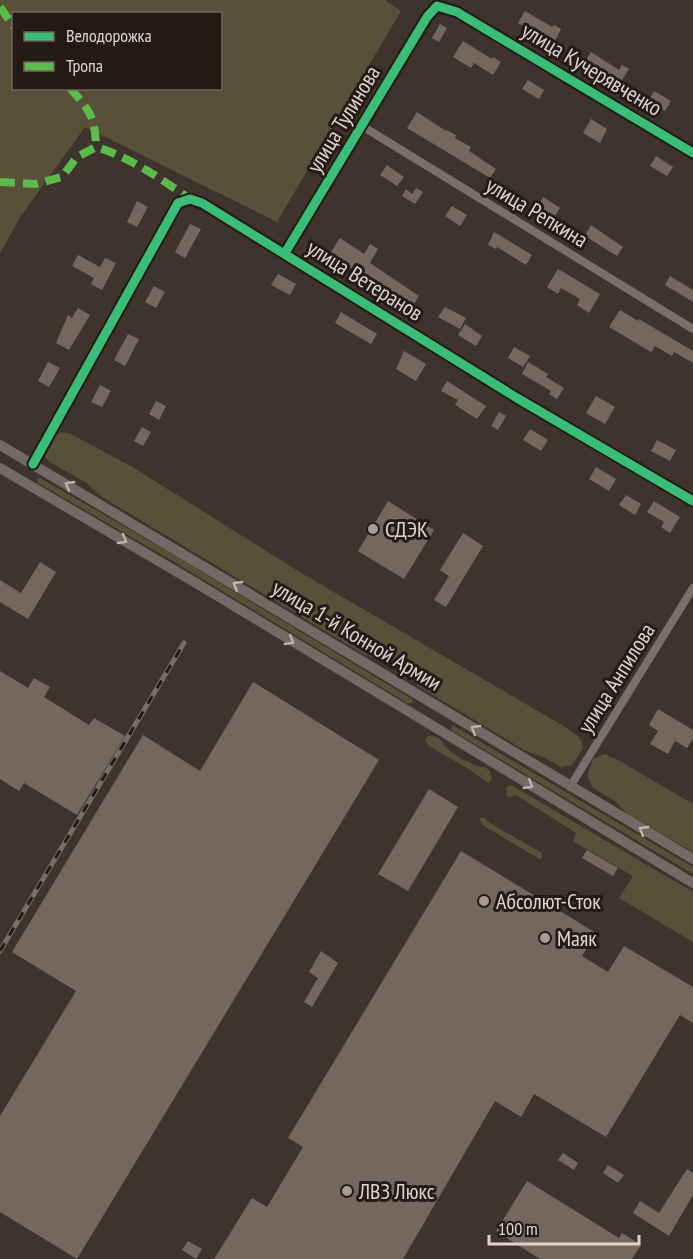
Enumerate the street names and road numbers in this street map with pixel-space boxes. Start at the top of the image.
street label: улица Кучерявченко [517,16,667,122]
street label: улица Тулинова [300,60,386,178]
street label: улица Репкина [481,171,593,253]
street label: улица Ветеранов [302,233,428,327]
street label: улица 1-й Конной Армии [267,573,447,697]
street label: улица Анпилова [571,618,661,738]

